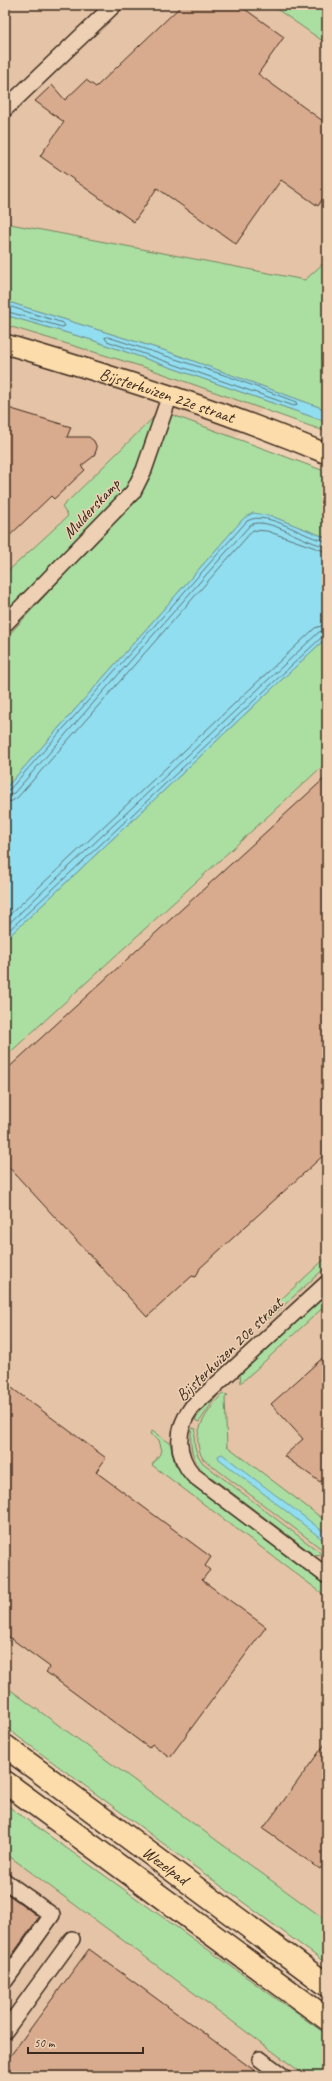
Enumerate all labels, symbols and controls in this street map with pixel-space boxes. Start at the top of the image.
street label: Bijsterhuizen 22e straat [97,363,239,429]
street label: Mulderskamp [58,473,126,543]
street label: Bijsterhuizen 20e straat [172,1291,289,1406]
street label: Wezelpad [138,1842,194,1891]
scale bar [28,2029,143,2055]
text: 50 m [34,2035,56,2051]

